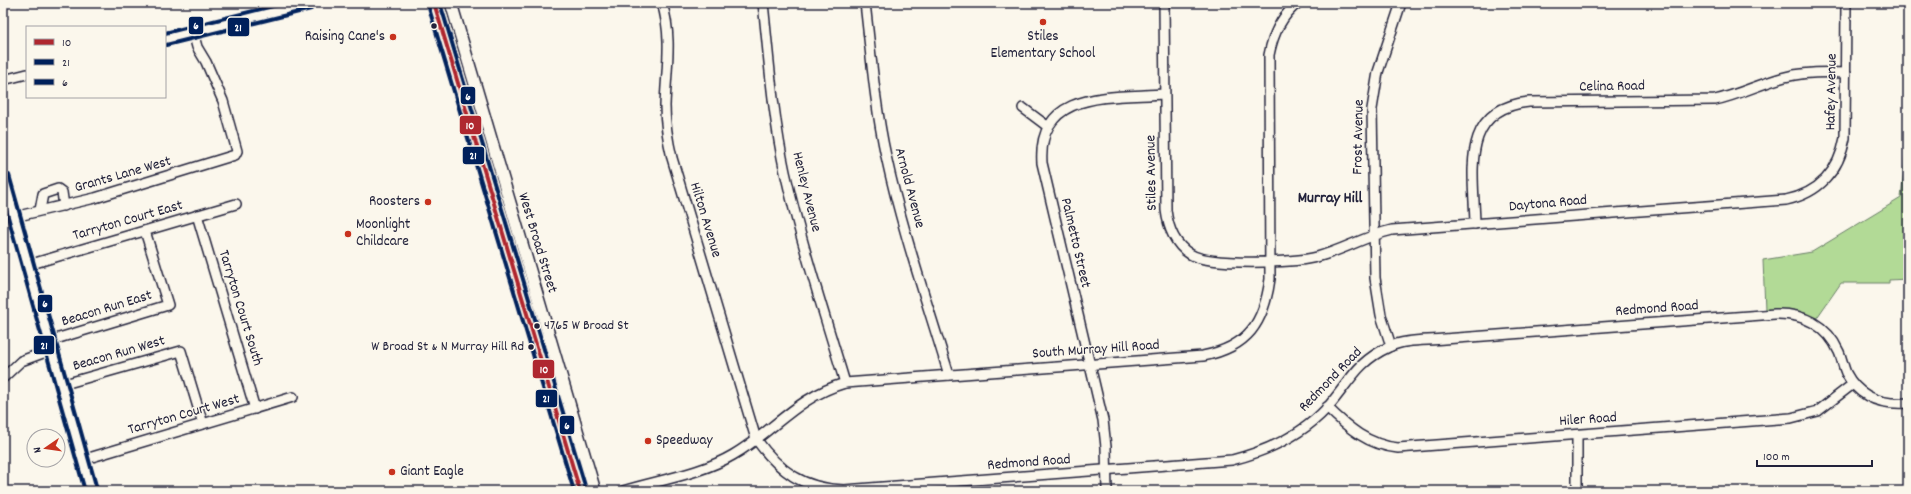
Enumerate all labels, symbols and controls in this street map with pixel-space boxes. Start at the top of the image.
line badge: 6 [188,16,204,35]
line badge: 21 [227,17,250,37]
marker: Stiles Elementary School [1038,17,1048,27]
text: 6 [193,19,199,35]
text: 21 [234,21,242,37]
unlabelled marker [429,21,439,31]
legend [26,26,166,98]
place label: Raising Cane's [305,26,385,48]
place label: Stiles Elementary School [991,26,1096,65]
marker: Raising Cane's [388,32,398,42]
text: 10 [62,35,71,52]
street label: Hafey Avenue [1820,53,1844,131]
text: 21 [62,55,70,72]
text: 6 [62,75,68,92]
street label: Celina Road [1579,75,1645,99]
line badge: 6 [460,86,476,105]
text: 6 [465,90,471,106]
street label: Frost Avenue [1347,99,1371,175]
line badge: 10 [459,115,482,135]
text: 10 [466,119,474,135]
street label: Stiles Avenue [1140,134,1164,211]
street label: Arnold Avenue [888,145,930,231]
line badge: 21 [462,146,485,165]
text: 21 [469,149,477,165]
street label: Henley Avenue [785,150,827,235]
street label: Grants Lane West [72,151,174,199]
street label: Hilton Avenue [683,180,727,261]
district label: Murray Hill [1298,187,1362,210]
street label: West Broad Street [511,190,563,296]
street label: Daytona Road [1508,190,1588,218]
place label: Roosters [369,191,420,213]
street label: Tarryton Court East [70,195,186,247]
street label: Palmetto Street [1054,196,1096,291]
marker: Roosters [423,197,433,207]
place label: Moonlight Childcare [356,214,411,253]
marker: Moonlight Childcare [343,229,353,239]
street label: Tarryton Court South [212,247,268,369]
street label: Beacon Run East [59,285,155,333]
line badge: 6 [37,294,53,313]
street label: Redmond Road [1615,295,1699,323]
text: 6 [42,297,48,313]
place label: 4765 W Broad St [544,316,629,336]
marker: 4765 W Broad St [532,321,542,331]
street label: Beacon Run West [70,330,168,378]
line badge: 21 [33,335,55,355]
street label: South Murray Hill Road [1032,335,1160,365]
place label: W Broad St & N Murray Hill Rd [371,337,524,357]
text: 21 [40,339,48,355]
marker: W Broad St & N Murray Hill Rd [526,342,536,352]
street label: Redmond Road [1294,342,1368,418]
line badge: 10 [532,359,555,379]
text: 10 [540,363,548,379]
street label: Tarryton Court West [126,388,243,441]
line badge: 21 [535,389,558,408]
text: 21 [542,392,550,408]
street label: Hiler Road [1558,407,1618,433]
line badge: 6 [559,415,575,435]
text: 6 [564,419,570,435]
north arrow [26,428,66,468]
place label: Speedway [656,430,713,452]
marker: Speedway [643,436,653,446]
scale bar [1757,442,1872,468]
text: N [30,445,47,454]
street label: Redmond Road [987,449,1071,477]
text: 100 m [1763,449,1790,466]
place label: Giant Eagle [400,461,464,483]
marker: Giant Eagle [387,467,397,477]

